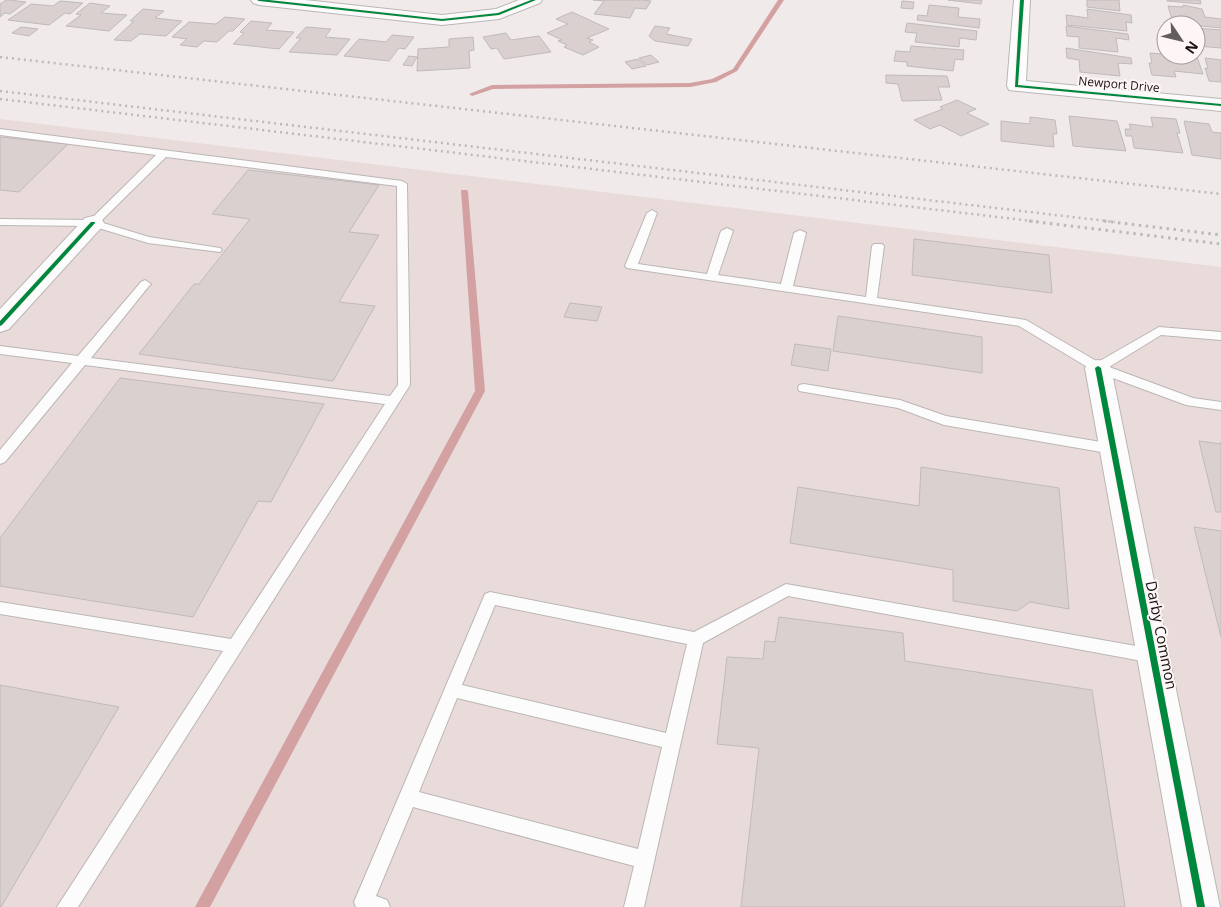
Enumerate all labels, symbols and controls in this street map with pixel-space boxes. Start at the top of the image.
north arrow [1156,15,1206,65]
text: N [1181,38,1203,58]
street label: Newport Drive [1078,72,1160,96]
street label: Darby Common [1142,579,1182,691]

